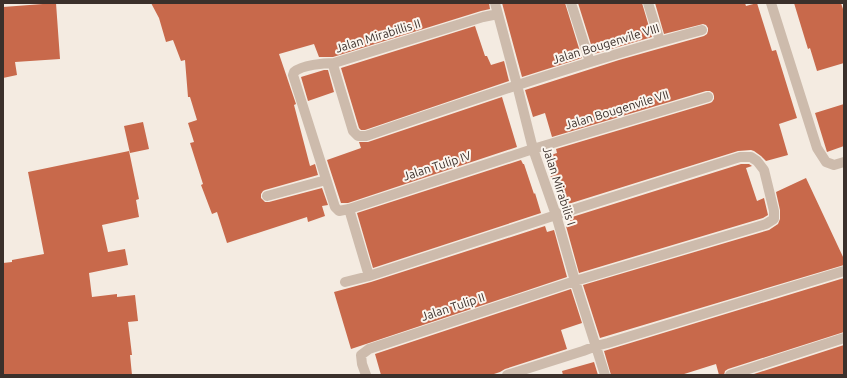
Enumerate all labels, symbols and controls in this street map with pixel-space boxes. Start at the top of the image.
street label: Jalan Mirabillis II [334,16,422,55]
street label: Jalan Bougenvile VIII [551,21,661,66]
street label: Jalan Bougenvile VII [563,88,670,132]
street label: Jalan Mirabilis I [541,145,578,227]
street label: Jalan Tulip IV [401,148,473,183]
street label: Jalan Tulip II [419,290,486,323]

